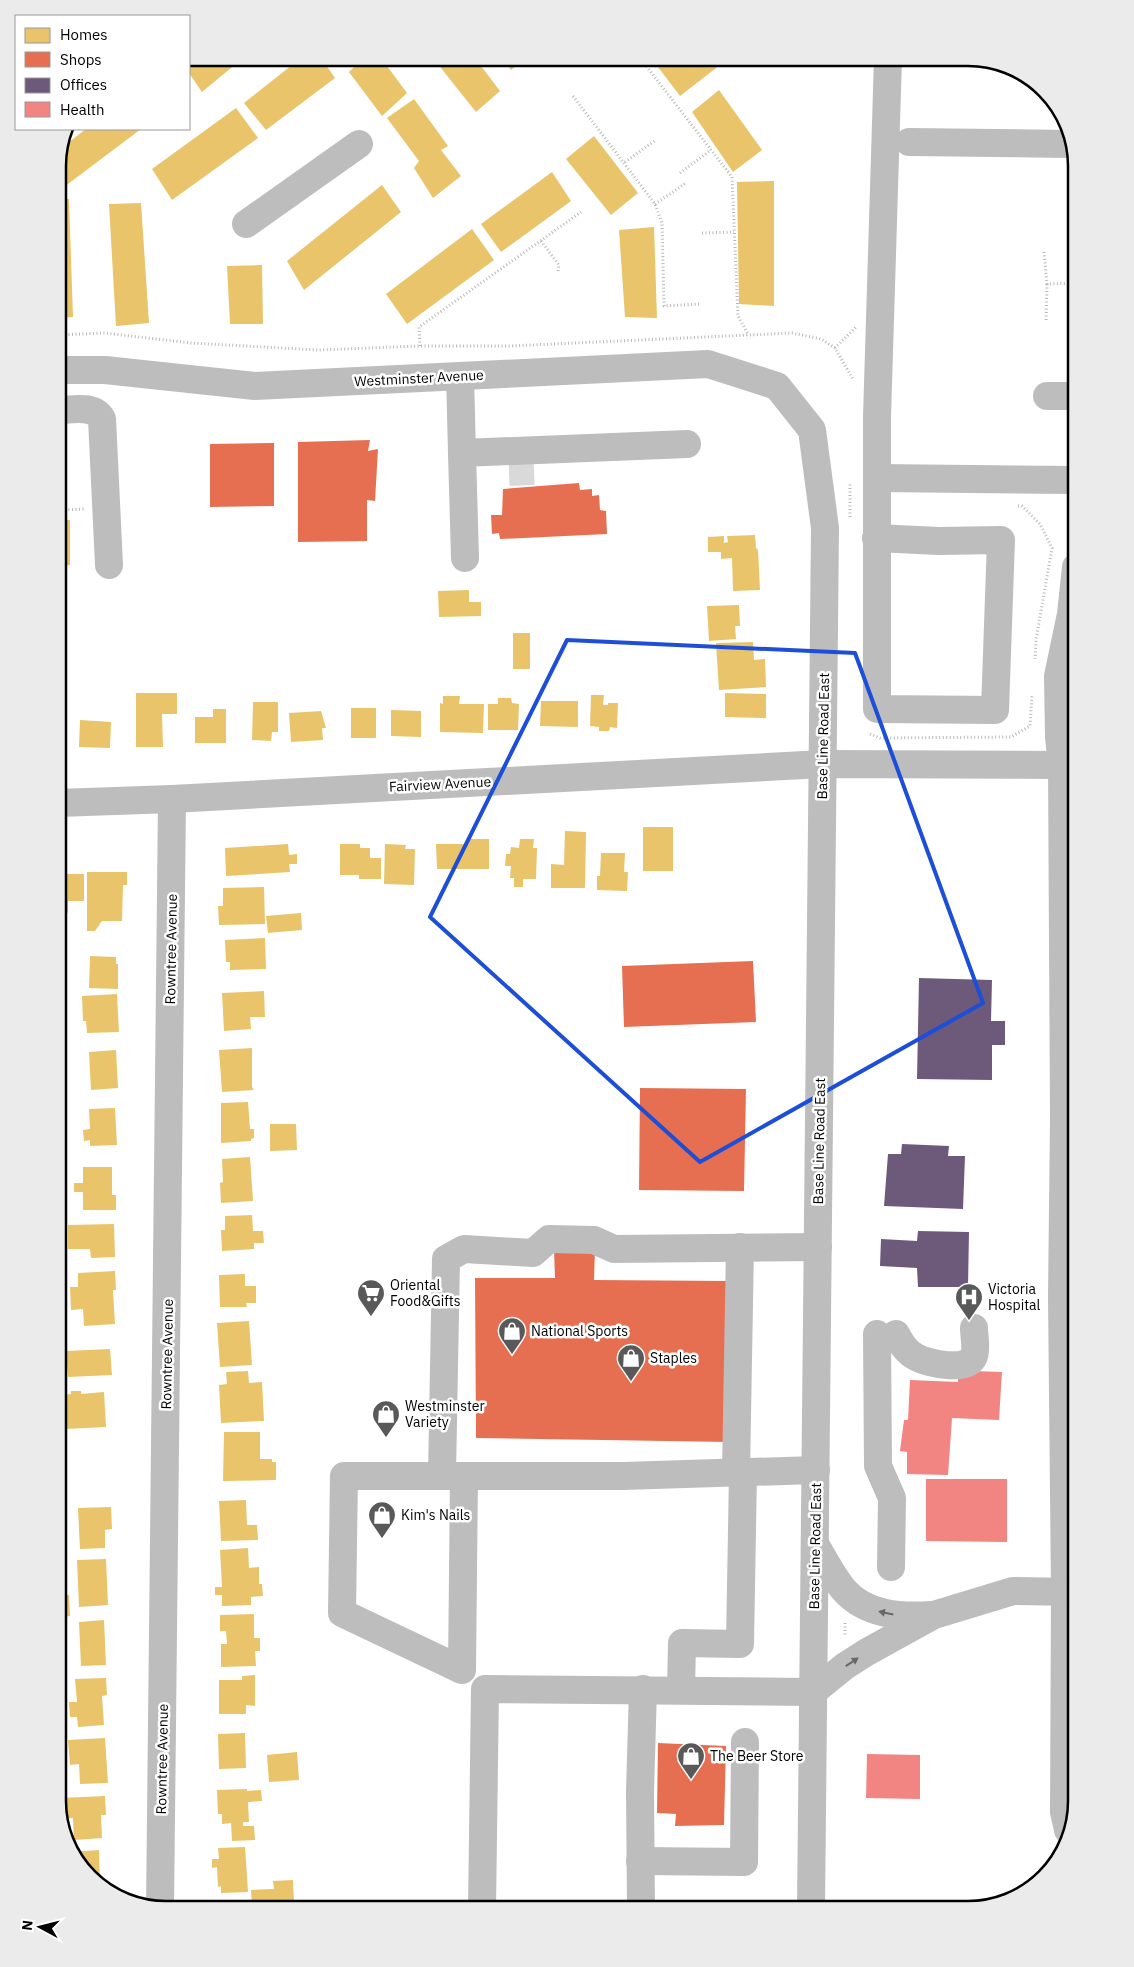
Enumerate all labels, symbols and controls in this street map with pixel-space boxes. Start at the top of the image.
legend [15,15,190,130]
text: Homes [60,25,108,44]
text: Shops [60,50,102,69]
text: Offices [60,75,107,94]
text: Health [60,100,105,119]
street label: Westminster Avenue [354,366,485,390]
street label: Base Line Road East [813,672,833,799]
street label: Fairview Avenue [388,772,492,796]
street label: Rowntree Avenue [161,893,181,1004]
street label: Base Line Road East [809,1077,829,1204]
place label: Oriental Food&Gifts [390,1276,461,1310]
supermarket icon: Oriental Food&Gifts [356,1278,386,1317]
place label: Victoria Hospital [988,1280,1041,1314]
hospital icon: Victoria Hospital [954,1282,984,1321]
street label: Rowntree Avenue [157,1298,177,1409]
shop icon: National Sports [497,1316,527,1355]
place label: National Sports [531,1322,628,1340]
shop icon: Staples [616,1343,646,1382]
place label: Staples [650,1349,697,1367]
place label: Westminster Variety [405,1397,485,1431]
shop icon: Westminster Variety [371,1399,401,1438]
street label: Base Line Road East [805,1482,825,1609]
shop icon: Kim's Nails [367,1500,397,1539]
place label: Kim's Nails [401,1506,471,1524]
one-way arrow [878,1609,893,1617]
one-way arrow [845,1657,858,1667]
street label: Rowntree Avenue [152,1703,172,1814]
shop icon: The Beer Store [676,1741,706,1780]
place label: The Beer Store [710,1747,804,1765]
north arrow [15,1902,65,1952]
text: N [18,1919,37,1932]

